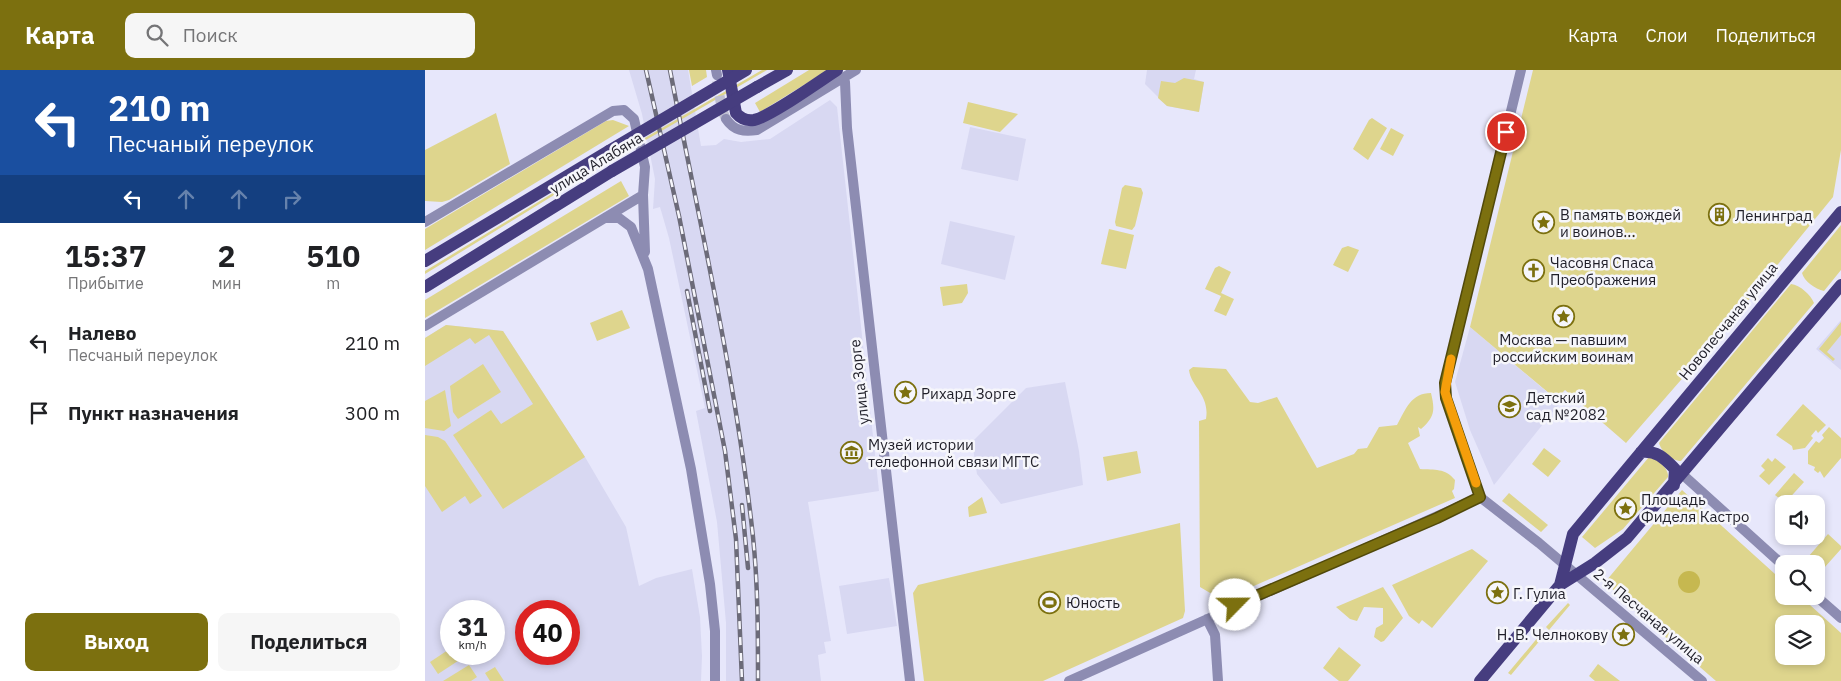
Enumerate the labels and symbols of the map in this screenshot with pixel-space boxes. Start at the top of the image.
pin [1485,111,1527,153]
street label: улица Алабяна [546,128,646,198]
building icon: Ленинград [1707,203,1731,227]
place label: В память вождей и воинов... [1560,205,1681,241]
place label: Ленинград [1735,206,1813,225]
place icon: В память вождей и воинов... [1532,211,1556,235]
place label: Часовня Спаса Преображения [1550,253,1656,289]
street label: Новопесчаная улица [1675,258,1781,384]
church icon: Часовня Спаса Преображения [1522,259,1546,283]
place icon: Москва — павшим российским воинам [1551,304,1575,328]
place label: Москва — павшим российским воинам [1492,330,1634,366]
street label: улица Зорге [845,338,873,426]
place icon: Рихард Зорге [893,381,917,405]
place label: Рихард Зорге [921,384,1016,403]
place label: Детский сад №2082 [1526,388,1606,424]
school or university icon: Детский сад №2082 [1498,394,1522,418]
place label: Музей истории телефонной связи МГТС [868,435,1039,471]
museum icon: Музей истории телефонной связи МГТС [840,441,864,465]
place label: Площадь Фиделя Кастро [1641,490,1749,526]
place icon: Площадь Фиделя Кастро [1613,496,1637,520]
street label: 2-я Песчаная улица [1590,564,1708,668]
position arrow [1208,578,1260,630]
place icon: Г. Гулиа [1485,581,1509,605]
place label: Г. Гулиа [1513,584,1566,603]
sports icon: Юность [1038,590,1062,614]
place label: Юность [1066,593,1120,612]
speed limit sign: 40 [515,600,580,665]
place icon: Н. В. Челнокову [1612,622,1636,646]
place label: Н. В. Челнокову [1497,625,1609,644]

